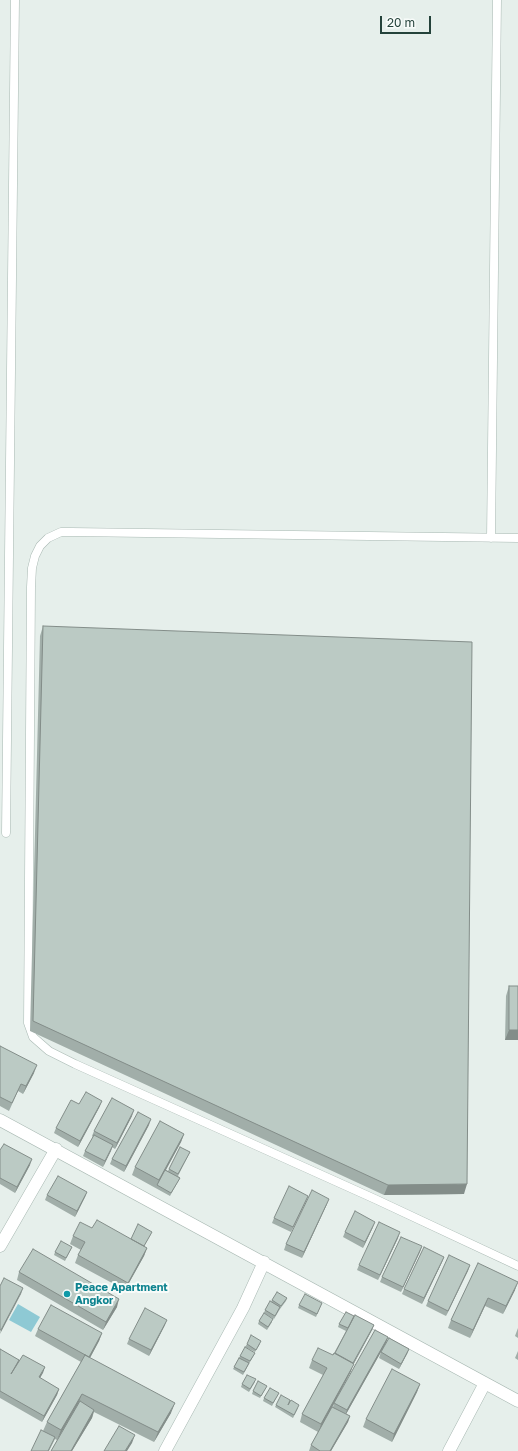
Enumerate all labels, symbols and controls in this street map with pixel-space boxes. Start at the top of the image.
scale bar [382,8,433,34]
text: 20 m [387,15,415,30]
place label: Peace Apartment Angkor [75,1281,168,1307]
marker: Peace Apartment Angkor [62,1289,72,1299]

